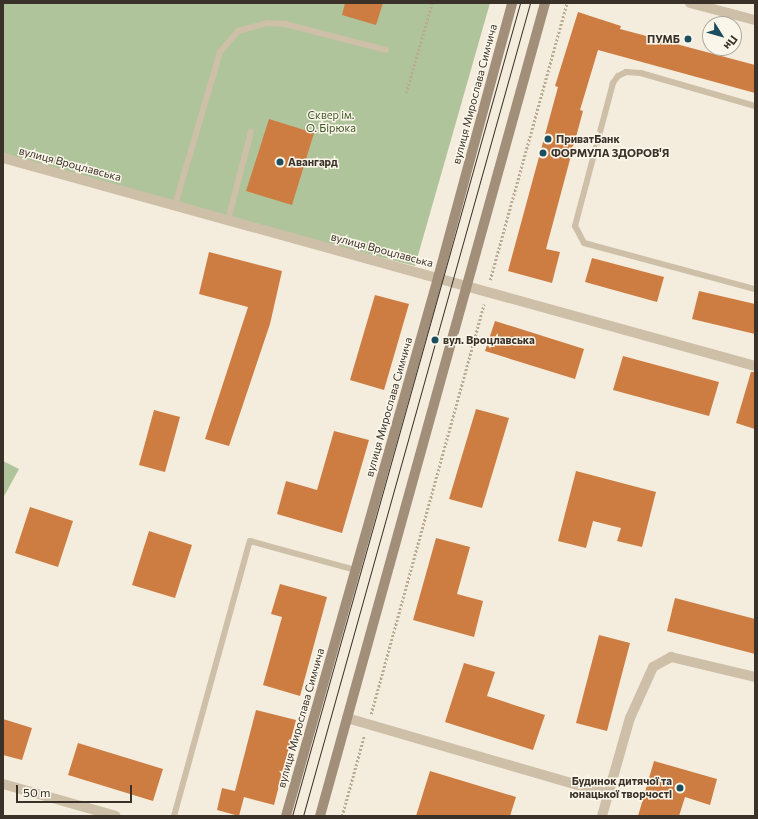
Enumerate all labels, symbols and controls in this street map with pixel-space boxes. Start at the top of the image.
north arrow [702,16,742,56]
street label: вулиця Мирослава Симчича [450,23,500,165]
place label: ПУМБ [647,32,680,46]
text: Пн [722,33,741,53]
marker: ПУМБ [683,34,693,44]
park label: Сквер ім. О. Бірюка [306,109,356,135]
place label: ПриватБанк [556,132,620,146]
marker: ПриватБанк [543,134,553,144]
street label: вулиця Вроцлавська [17,144,123,184]
place label: ФОРМУЛА ЗДОРОВ'Я [551,146,669,160]
marker: ФОРМУЛА ЗДОРОВ'Я [538,148,548,158]
place label: Авангард [288,155,338,169]
marker: Авангард [275,157,285,167]
street label: вулиця Вроцлавська [329,230,435,270]
place label: вул. Вроцлавська [443,333,535,347]
marker: вул. Вроцлавська [430,335,440,345]
street label: вулиця Мирослава Симчича [363,336,415,478]
street label: вулиця Мирослава Симчича [275,647,327,789]
place label: Будинок дитячої та юнацької творчості [570,775,672,801]
scale bar [18,777,134,803]
marker: Будинок дитячої та юнацької творчості [675,783,685,793]
text: 50 m [23,785,51,799]

